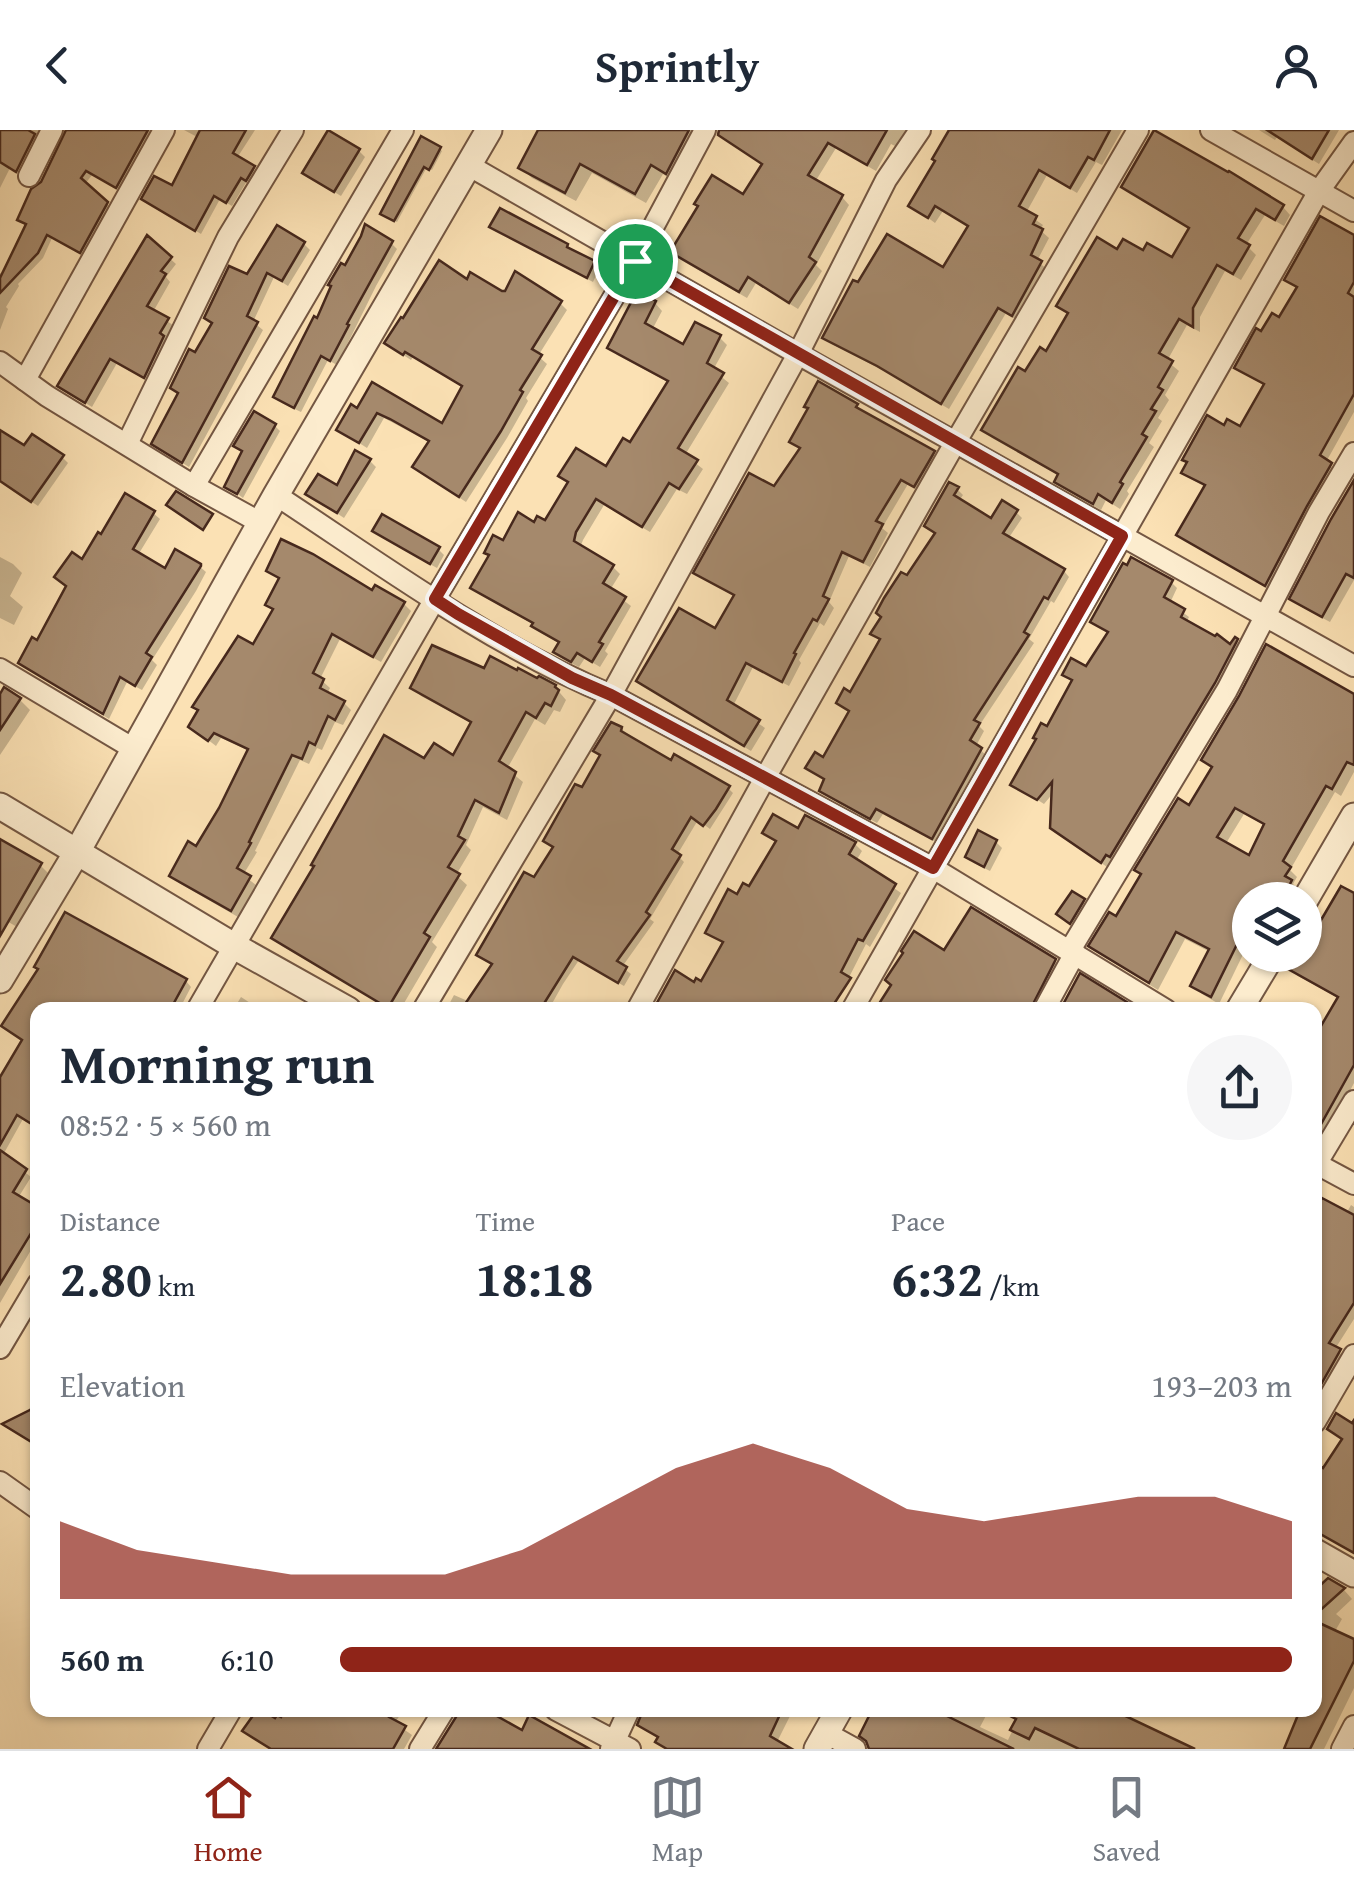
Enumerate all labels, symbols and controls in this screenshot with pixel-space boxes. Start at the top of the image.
text: Sprintly [595,33,759,98]
icon: back [30,38,85,93]
icon: person [1269,38,1324,93]
pin [593,219,678,304]
icon: arrive [608,234,663,289]
map controls [1232,882,1322,972]
button: layers [1232,882,1322,972]
text: Morning run [60,1023,374,1103]
button: share [1187,1035,1292,1140]
text: 08:52 · 5 × 560 m [60,1101,271,1148]
text: Distance [60,1200,160,1241]
text: Time [476,1200,535,1241]
text: Pace [891,1200,945,1241]
text: 2.80 [60,1241,152,1314]
text: 18:18 [476,1241,593,1314]
text: 6:32 [891,1241,983,1314]
text: km [152,1265,195,1306]
text: /km [983,1265,1040,1306]
text: Elevation [60,1362,185,1409]
text: 193–203 m [1151,1362,1292,1409]
text: 560 m [60,1636,144,1683]
text: 6:10 [220,1636,274,1683]
tab: Home [194,1770,263,1871]
tab: Map [650,1770,705,1871]
tab: Saved [1092,1770,1160,1871]

